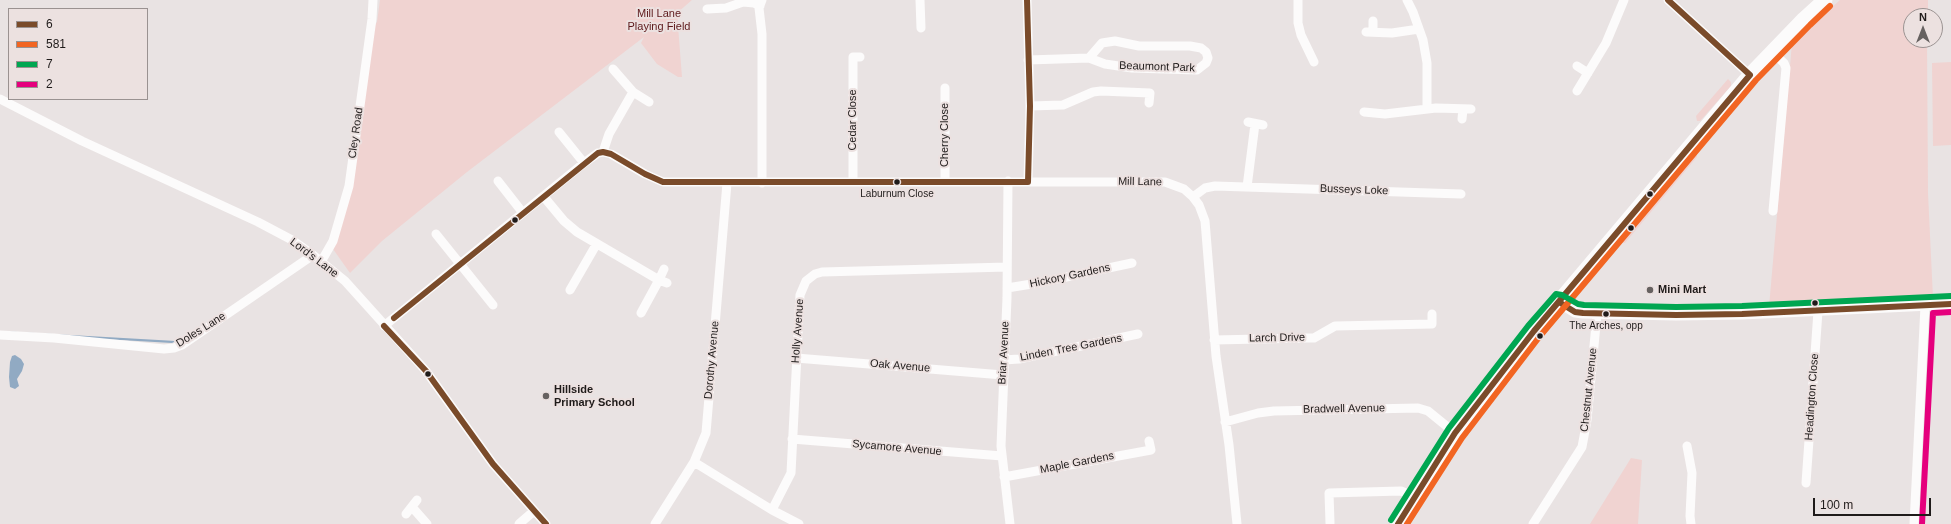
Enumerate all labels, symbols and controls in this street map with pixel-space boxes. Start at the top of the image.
park label: Mill Lane Playing Field [628,7,690,33]
legend [8,8,148,100]
north arrow [1903,8,1943,48]
text: N [1919,11,1927,23]
text: 6 [46,17,53,31]
text: 581 [46,37,66,51]
text: 7 [46,57,53,71]
street label: Beaumont Park [1119,59,1195,75]
text: 2 [46,77,53,91]
street label: Cedar Close [846,89,860,151]
street label: Cherry Close [938,103,952,167]
street label: Cley Road [346,107,366,159]
street label: Mill Lane [1118,175,1162,189]
marker: Laburnum Close [892,177,902,187]
street label: Busseys Loke [1320,182,1388,198]
place label: Laburnum Close [860,188,934,200]
unlabelled marker [1645,189,1655,199]
unlabelled marker [510,215,520,225]
unlabelled marker [1626,223,1636,233]
street label: Lord's Lane [287,236,341,280]
street label: Hickory Gardens [1029,261,1111,291]
place label: Mini Mart [1658,283,1706,297]
marker: Mini Mart [1645,285,1655,295]
street label: Holly Avenue [789,298,807,364]
unlabelled marker [1810,298,1820,308]
marker: The Arches, opp [1601,309,1611,319]
street label: Doles Lane [174,310,228,350]
street label: Dorothy Avenue [702,320,722,400]
place label: The Arches, opp [1569,320,1643,332]
street label: Briar Avenue [996,321,1012,385]
street label: Larch Drive [1249,331,1305,345]
unlabelled marker [1535,331,1545,341]
street label: Linden Tree Gardens [1019,332,1123,364]
street label: Chestnut Avenue [1578,347,1600,433]
street label: Headington Close [1802,353,1822,441]
street label: Oak Avenue [869,357,931,375]
unlabelled marker [423,369,433,379]
place label: Hillside Primary School [554,383,635,409]
marker: Hillside Primary School [541,391,551,401]
street label: Bradwell Avenue [1303,402,1385,416]
street label: Sycamore Avenue [852,438,942,458]
street label: Maple Gardens [1039,449,1115,477]
scale bar [1815,490,1933,516]
text: 100 m [1820,498,1853,512]

